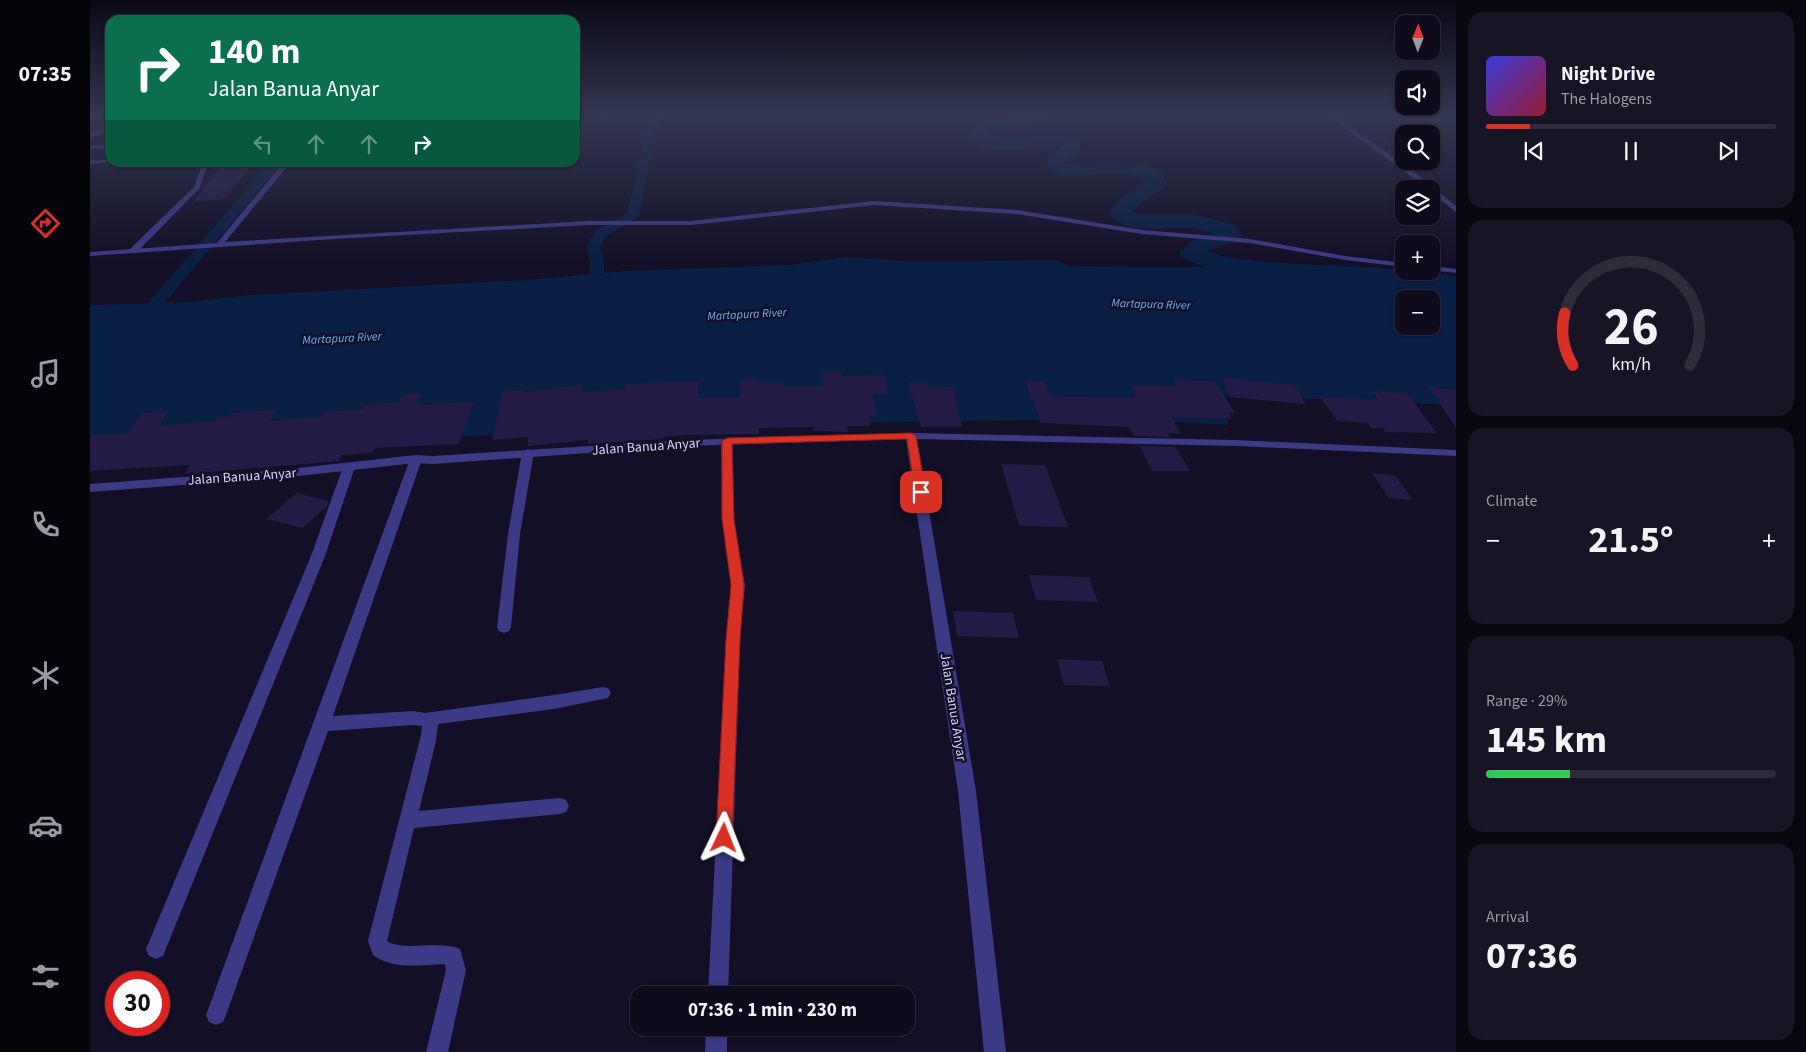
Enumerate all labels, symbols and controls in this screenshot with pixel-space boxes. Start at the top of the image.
north arrow [1395,15,1440,60]
map controls [1395,15,1440,335]
text: 140 m [208,27,300,77]
icon: right [125,35,190,100]
text: 07:35 [18,58,72,90]
text: Night Drive [1561,61,1655,88]
button: sound [1395,70,1440,115]
text: Jalan Banua Anyar [208,73,379,105]
text: The Halogens [1561,88,1652,110]
button: search [1395,125,1440,170]
icon: left [249,130,277,158]
icon: ahead [302,130,330,158]
icon: ahead [355,130,383,158]
icon: right [408,130,436,158]
icon: previous [1520,137,1548,165]
icon: pause [1617,137,1645,165]
icon: next [1714,137,1742,165]
button: layers [1395,180,1440,225]
icon: directions [28,206,63,241]
button: + [1395,235,1440,280]
button: − [1395,290,1440,335]
text: 26 [1604,291,1658,365]
water label: Martapura River [1111,295,1192,314]
water label: Martapura River [707,304,788,325]
water label: Martapura River [302,328,383,349]
text: km/h [1611,352,1651,377]
icon: music [28,356,63,391]
street label: Jalan Banua Anyar [591,433,701,461]
street label: Jalan Banua Anyar [187,463,297,491]
pin [900,471,942,513]
icon: arrive [907,478,935,506]
text: Climate [1486,490,1537,512]
icon: phone [28,507,63,542]
text: 21.5° [1588,513,1674,567]
text: − [1486,521,1500,561]
text: + [1762,521,1776,561]
street label: Jalan Banua Anyar [935,652,971,763]
icon: climate [28,658,63,693]
text: Range · 29% [1486,690,1567,712]
text: 145 km [1486,713,1607,767]
icon: car [28,808,63,843]
position arrow [697,811,749,863]
text: Arrival [1486,906,1529,928]
text: 07:36 [1486,929,1578,983]
icon: filters [28,959,63,994]
speed limit sign: 30 [105,971,170,1036]
text: 07:36 · 1 min · 230 m [688,997,857,1024]

